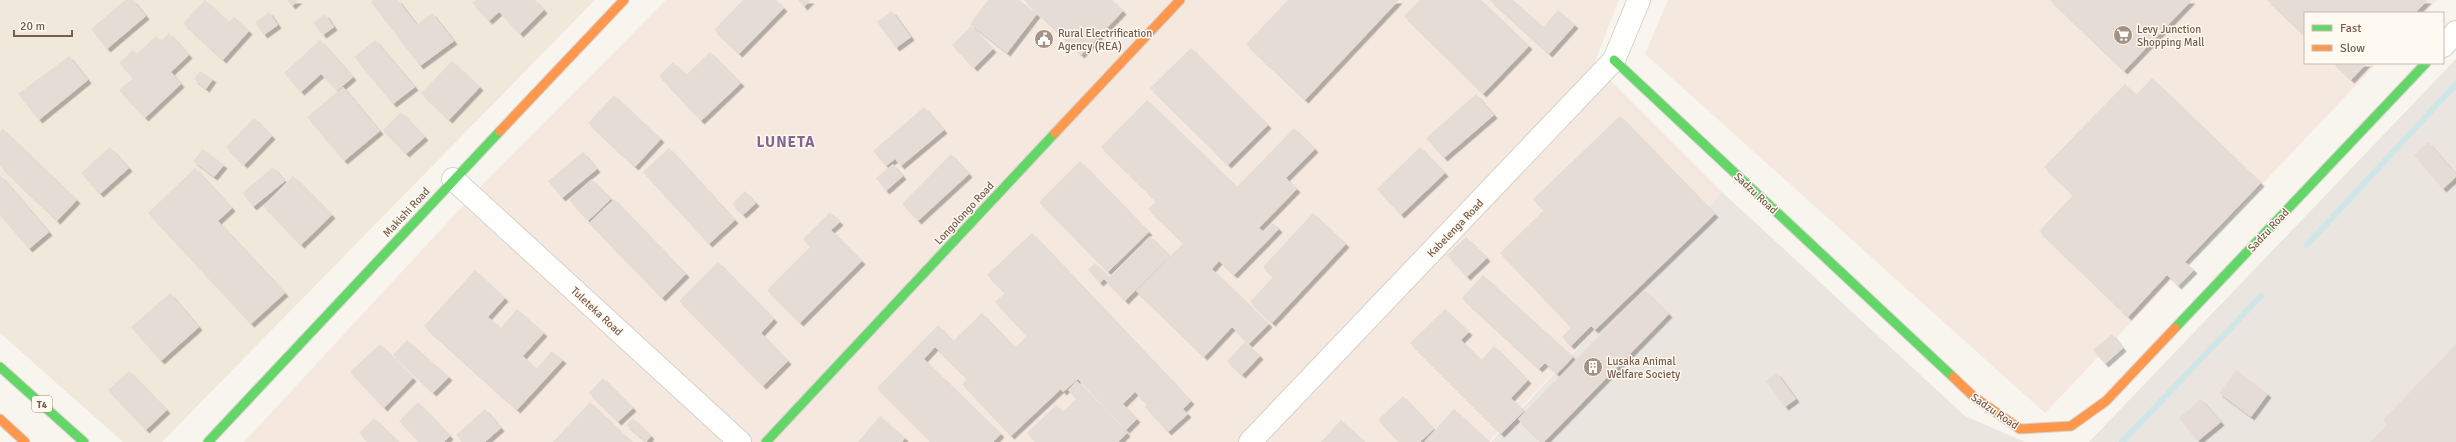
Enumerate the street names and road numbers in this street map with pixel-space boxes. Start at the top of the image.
street label: Sadzu Road [1731,170,1780,217]
street label: Longolongo Road [932,179,997,247]
street label: Makishi Road [380,185,433,240]
street label: Kabelenga Road [1424,197,1486,260]
street label: Sadzu Road [2245,206,2292,255]
street label: Tuleteka Road [568,284,625,339]
street label: Sadzu Road [1969,391,2021,432]
road number: T4 [32,396,52,412]

